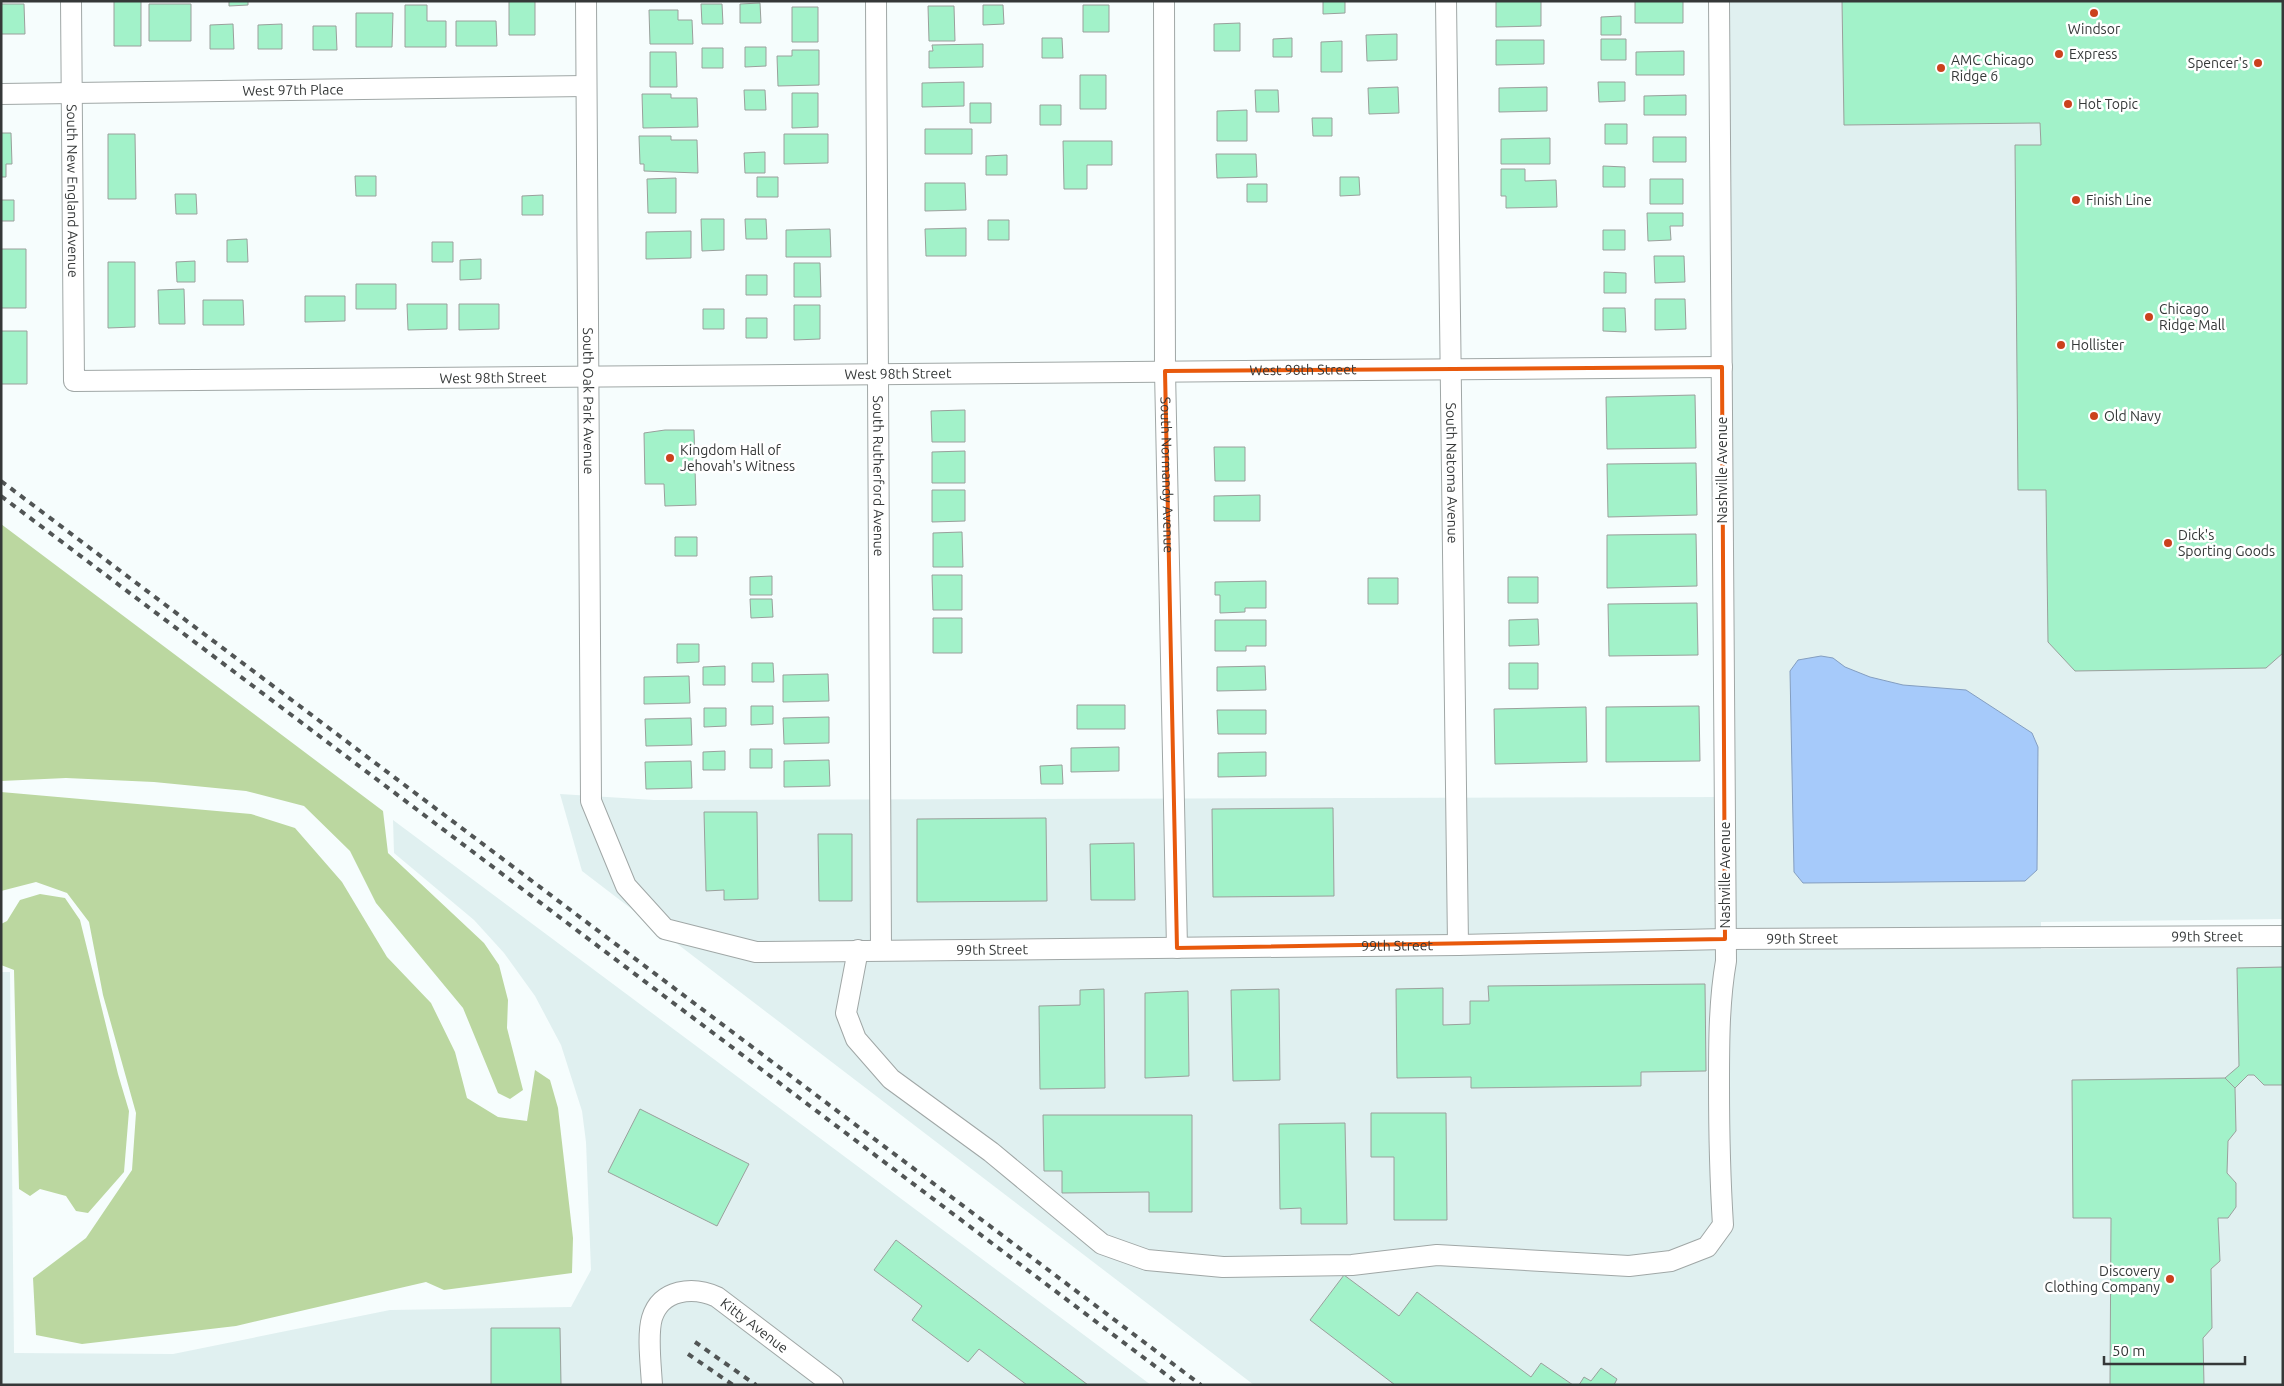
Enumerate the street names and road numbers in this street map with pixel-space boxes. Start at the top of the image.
street label: West 97th Place [242,81,344,99]
street label: South New England Avenue [64,104,81,278]
street label: South Oak Park Avenue [580,327,597,475]
street label: West 98th Street [1249,361,1357,378]
street label: West 98th Street [844,365,952,382]
street label: West 98th Street [439,369,547,386]
street label: South Rutherford Avenue [870,395,887,557]
street label: South Normandy Avenue [1158,397,1177,553]
street label: South Natoma Avenue [1443,402,1461,544]
street label: Nashville Avenue [1714,417,1730,523]
street label: Nashville Avenue [1717,822,1733,928]
street label: 99th Street [2171,928,2243,945]
street label: 99th Street [1766,930,1838,947]
street label: 99th Street [1361,937,1434,954]
street label: 99th Street [956,941,1029,958]
street label: Kitty Avenue [718,1295,791,1356]

